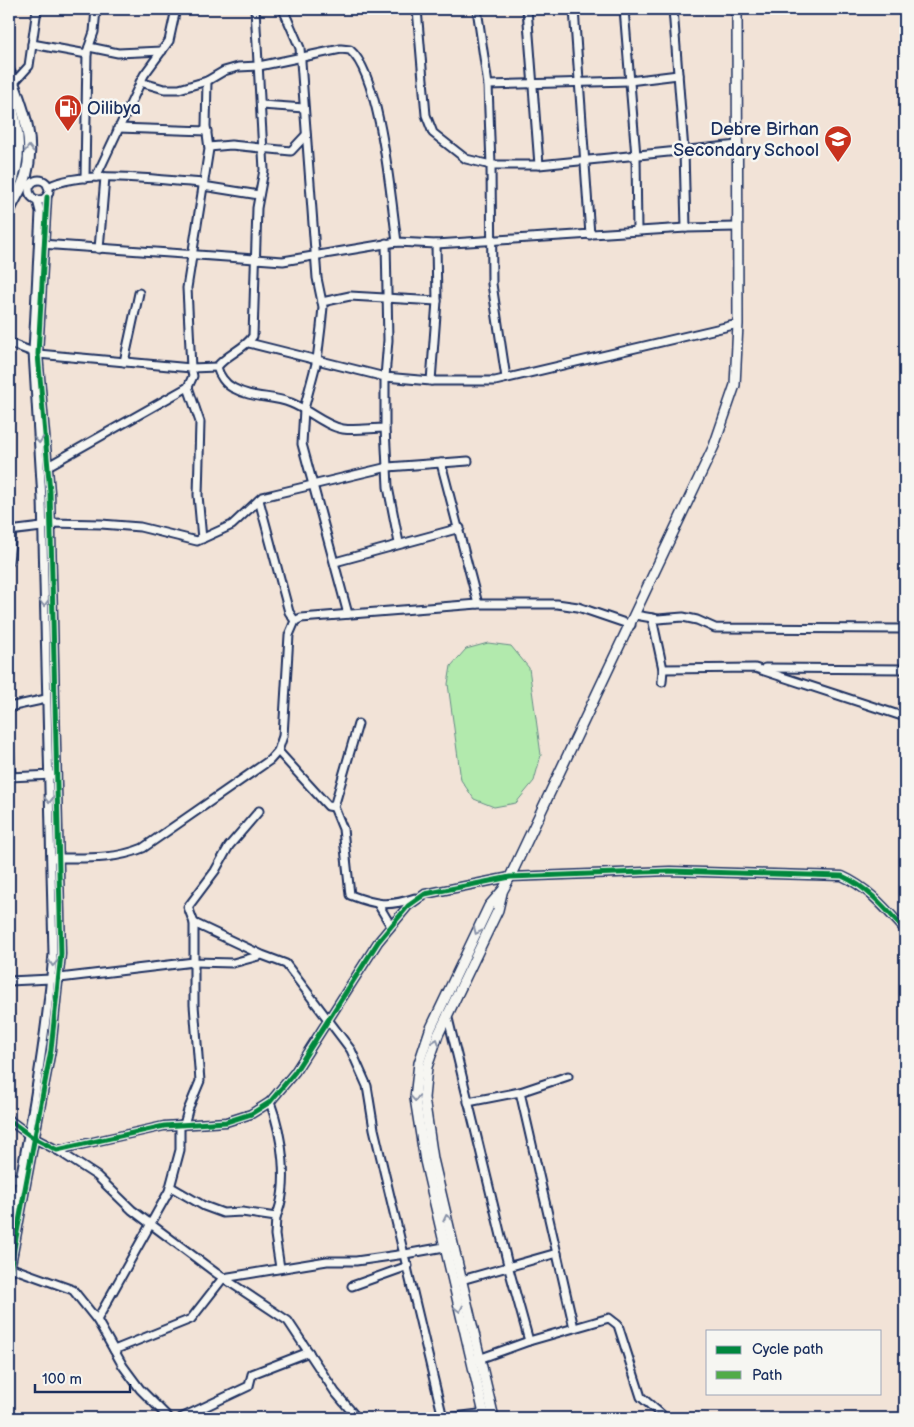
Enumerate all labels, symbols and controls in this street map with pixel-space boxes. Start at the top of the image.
fuel station icon: Oilibya [53,93,83,132]
place label: Oilibya [87,98,141,119]
place label: Debre Birhan Secondary School [673,119,819,161]
school or university icon: Debre Birhan Secondary School [823,124,853,163]
one-way arrow [24,144,34,152]
one-way arrow [33,437,44,445]
one-way arrow [38,599,49,607]
one-way arrow [44,796,55,804]
one-way arrow [473,926,483,935]
one-way arrow [47,959,58,967]
one-way arrow [430,1038,440,1046]
one-way arrow [410,1095,421,1103]
one-way arrow [442,1213,453,1222]
one-way arrow [453,1304,464,1313]
legend [706,1330,882,1394]
text: Cycle path [752,1340,823,1359]
scale bar [35,1362,130,1394]
text: Path [752,1366,782,1385]
text: 100 m [42,1370,82,1389]

